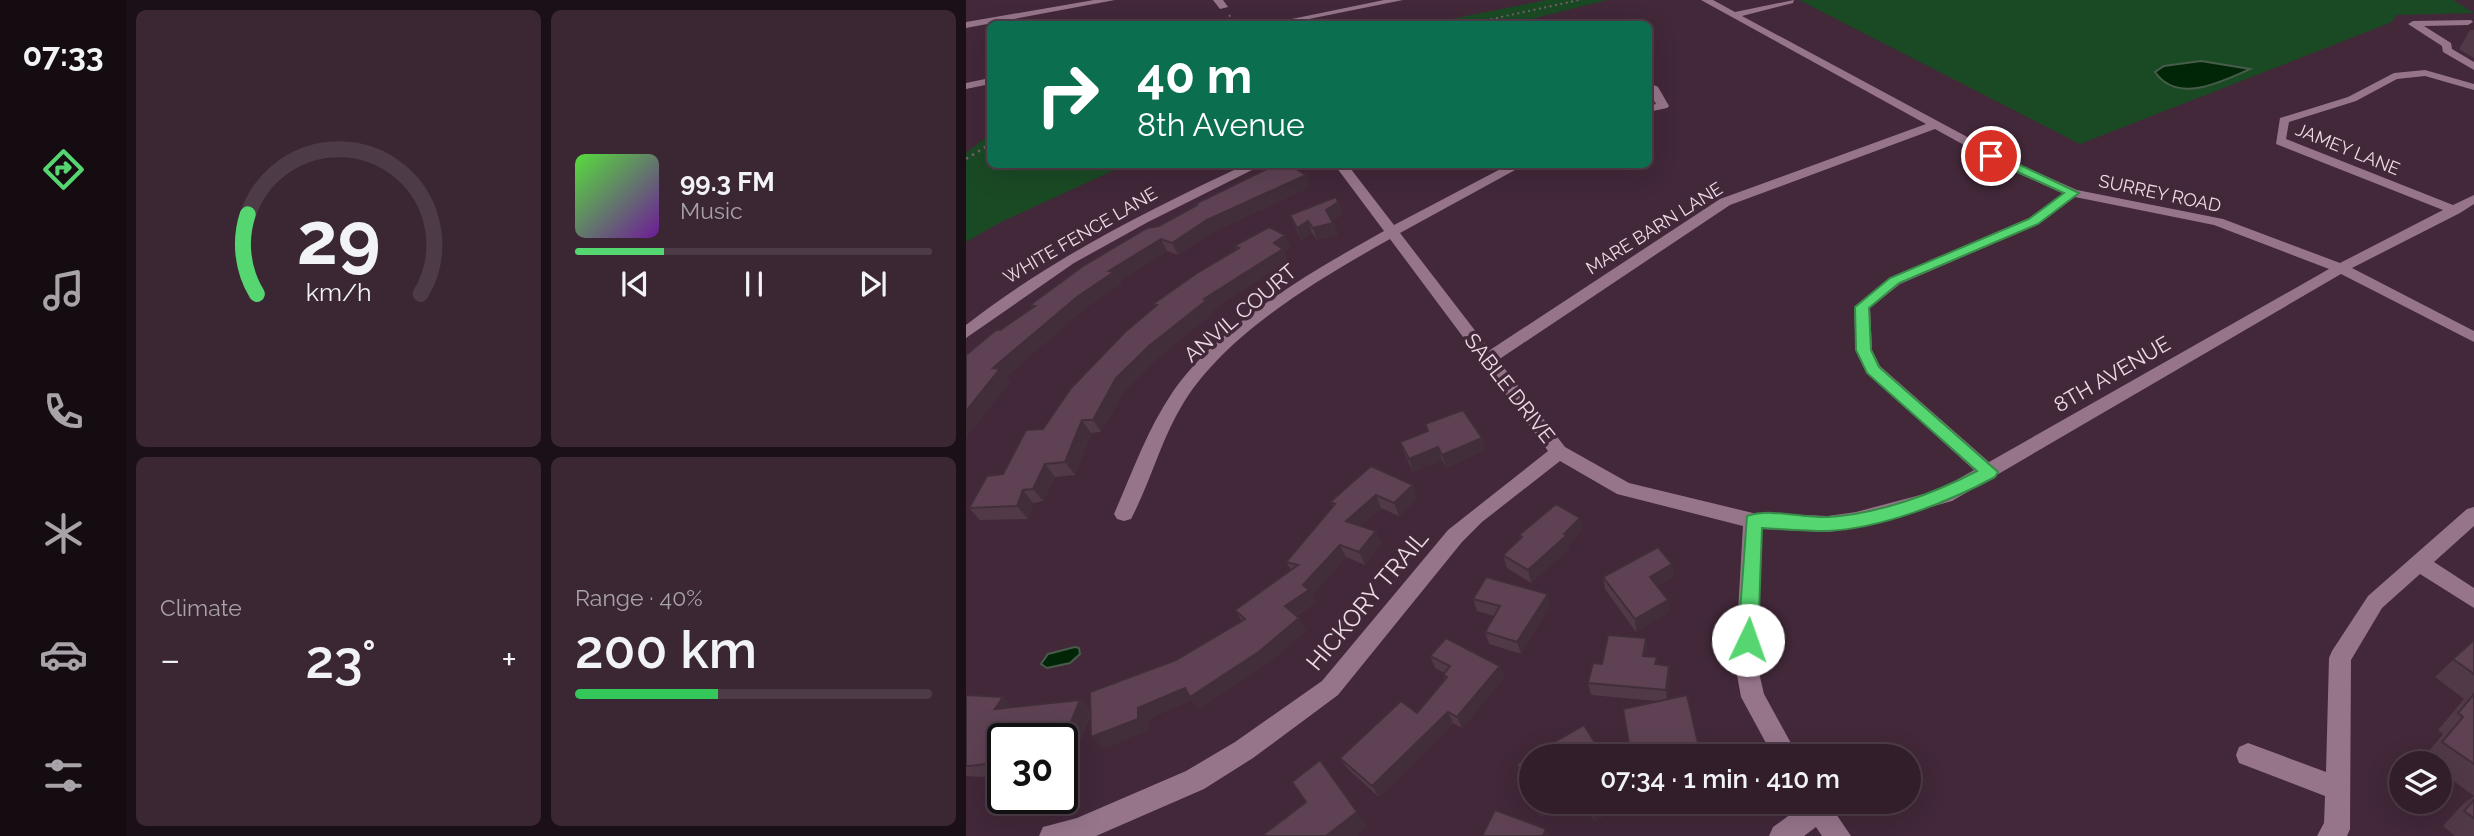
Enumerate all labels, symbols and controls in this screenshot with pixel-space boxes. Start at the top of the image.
text: 07:33 [22,36,104,73]
text: 40 m [1137,47,1252,104]
icon: right [1022,49,1113,140]
text: 8th Avenue [1137,106,1305,143]
street label: JAMEY LANE [2293,119,2403,179]
pin [1961,126,2021,186]
icon: arrive [1972,137,2010,175]
icon: directions [39,145,88,194]
text: 99.3 FM [680,167,775,197]
street label: SURREY ROAD [2097,170,2223,216]
street label: MARE BARN LANE [1582,178,1726,278]
street label: WHITE FENCE LANE [999,182,1161,288]
text: 29 [297,197,380,282]
text: Music [680,197,743,224]
street label: ANVIL COURT [1179,259,1301,367]
icon: previous [616,265,654,303]
icon: pause [735,265,773,303]
icon: next [854,265,892,303]
icon: music [39,266,88,315]
text: km/h [306,277,371,307]
street label: SABLE DRIVE [1460,328,1560,448]
street label: 8TH AVENUE [2049,331,2175,417]
icon: phone [39,387,88,436]
icon: climate [39,509,88,558]
street label: HICKORY TRAIL [1300,524,1434,676]
text: Range · 40% [575,584,703,611]
text: Climate [160,594,242,621]
position arrow [1711,603,1785,677]
text: 200 km [575,619,757,680]
text: 23° [306,629,376,690]
icon: car [39,630,88,679]
text: − [160,637,180,682]
text: + [501,637,517,682]
speed limit sign: 30 [987,723,1078,814]
icon: filters [39,751,88,800]
map controls [2389,751,2452,814]
button: layers [2389,751,2452,814]
text: 07:34 · 1 min · 410 m [1600,764,1840,794]

